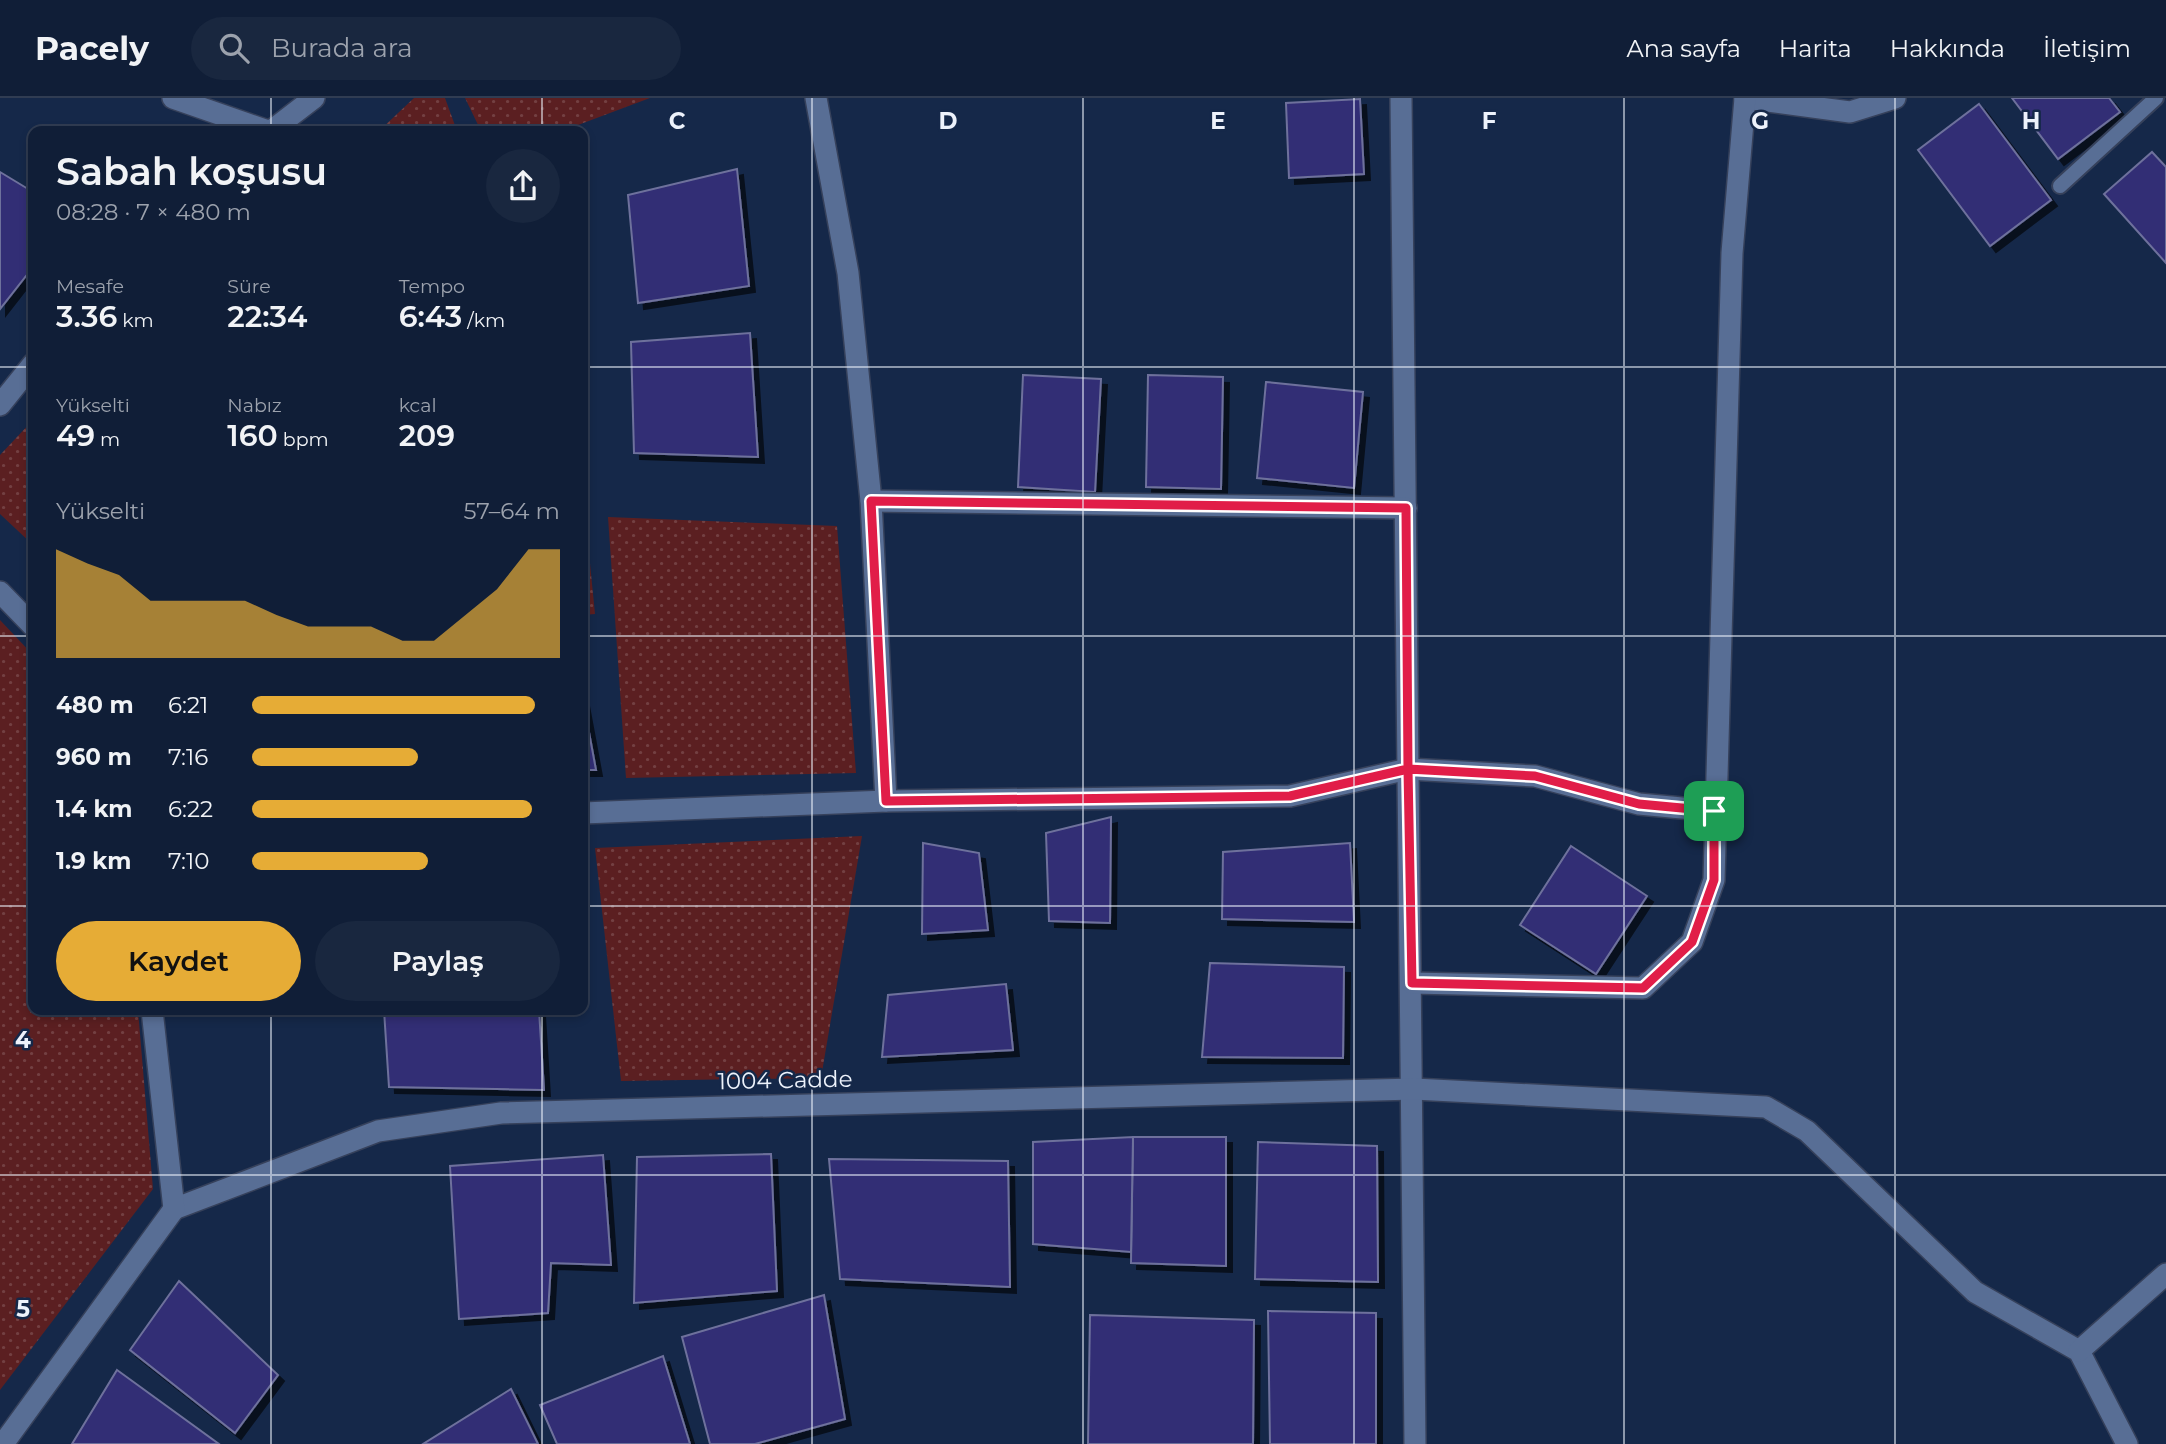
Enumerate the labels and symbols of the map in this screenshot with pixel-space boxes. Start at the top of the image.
text: C [669,107,686,135]
text: D [939,107,958,135]
text: E [1210,107,1226,135]
text: F [1482,107,1497,135]
text: G [1751,107,1769,135]
text: H [2022,107,2040,135]
pin [1684,781,1744,841]
text: 4 [15,1026,31,1054]
street label: 1004 Cadde [717,1065,853,1095]
text: 5 [16,1295,30,1323]

